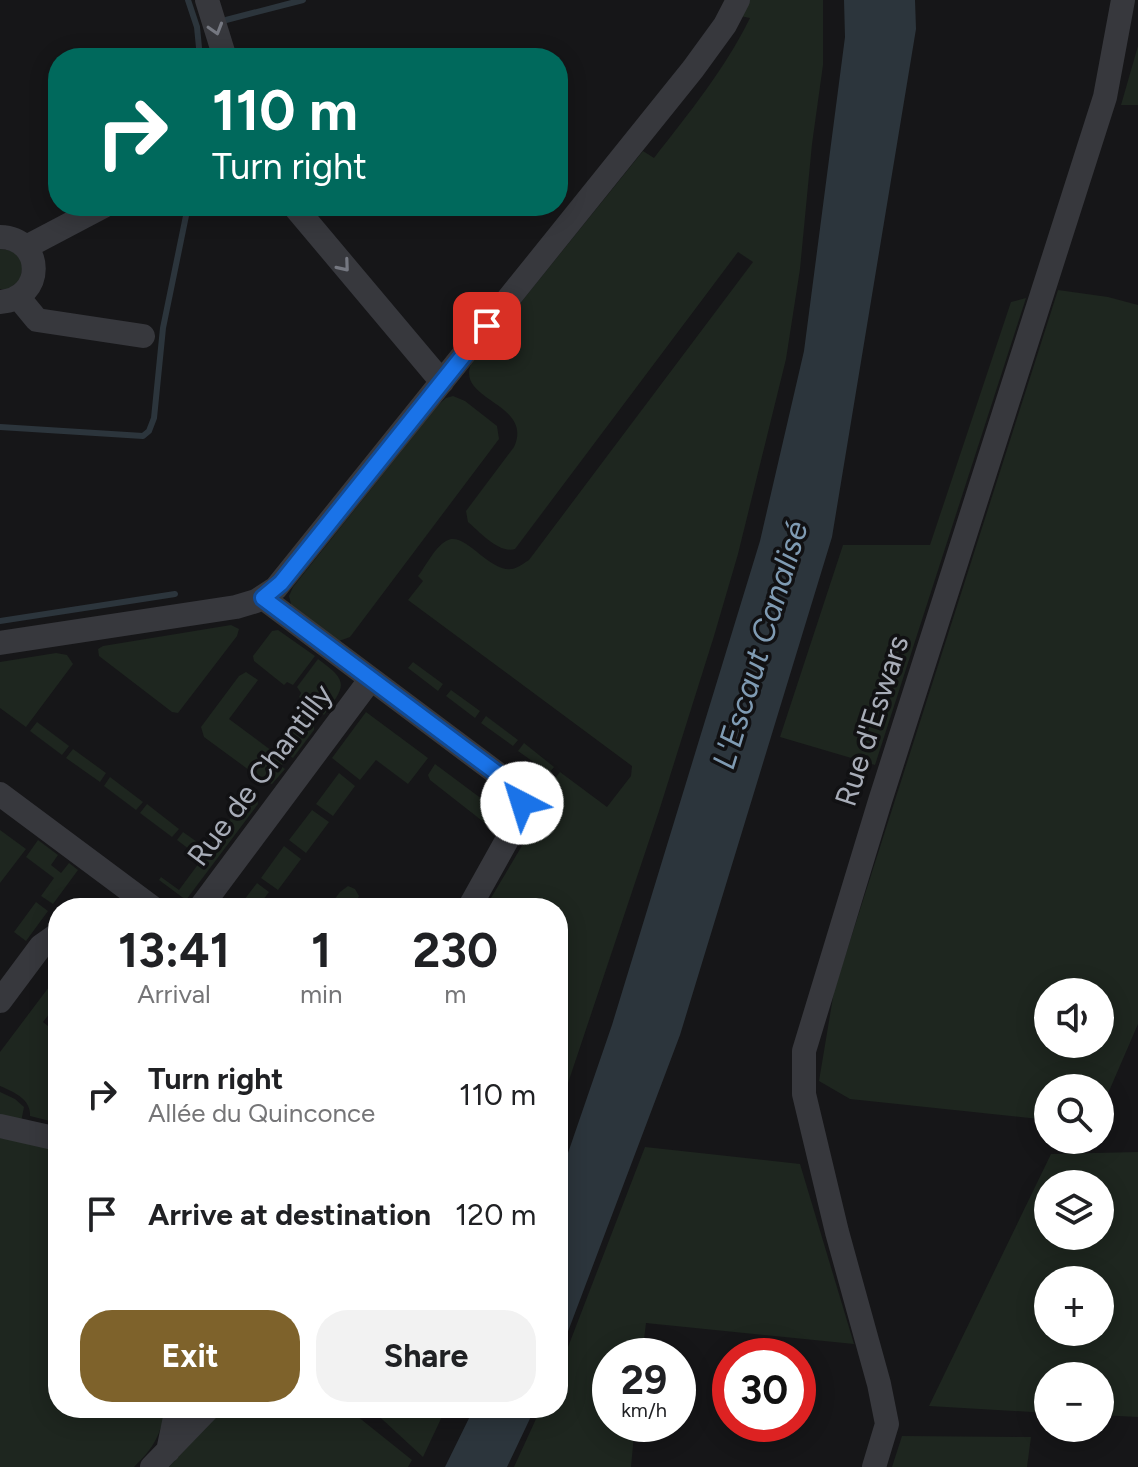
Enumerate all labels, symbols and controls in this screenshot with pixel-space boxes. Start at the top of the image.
one-way arrow [207,22,223,35]
text: 110 m [212,77,358,144]
icon: right [80,80,184,184]
text: Turn right [212,145,367,188]
one-way arrow [334,257,349,271]
pin [453,292,521,360]
icon: arrive [465,304,509,348]
water label: L'Escaut Canalisé [704,517,816,773]
street label: Rue d'Eswars [827,631,917,811]
street label: Rue de Chantilly [179,676,340,873]
position arrow [480,761,564,845]
text: 13:41 [118,921,230,979]
text: 1 [311,921,331,979]
text: 230 [412,921,498,979]
text: Arrival [137,978,211,1010]
text: min [300,978,343,1010]
text: m [444,978,466,1010]
map controls [1034,978,1114,1442]
button: sound [1034,978,1114,1058]
text: Turn right [148,1060,283,1097]
icon: right [80,1072,124,1116]
button: search [1034,1074,1114,1154]
text: 110 m [459,1076,536,1113]
text: Allée du Quinconce [148,1097,375,1129]
button: layers [1034,1170,1114,1250]
icon: arrive [80,1192,124,1236]
text: Arrive at destination [148,1196,431,1233]
text: 120 m [455,1196,536,1233]
button: + [1034,1266,1114,1346]
button: Exit [80,1310,300,1402]
button: Share [316,1310,536,1402]
speed limit sign: 30 [712,1338,816,1442]
text: 29 [621,1356,667,1404]
button: − [1034,1362,1114,1442]
text: km/h [621,1398,667,1422]

